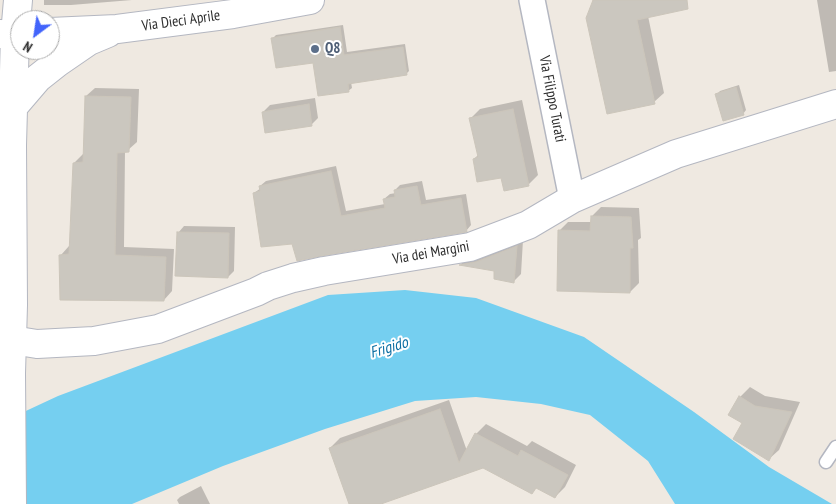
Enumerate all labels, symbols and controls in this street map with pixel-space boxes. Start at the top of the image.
street label: Via Dieci Aprile [141,7,221,35]
north arrow [10,10,60,60]
text: N [20,37,36,57]
place label: Q8 [325,40,340,58]
marker: Q8 [309,43,321,55]
street label: Via Filippo Turati [535,54,569,144]
street label: Via dei Margini [391,237,471,269]
water label: Frigido [368,333,410,363]

